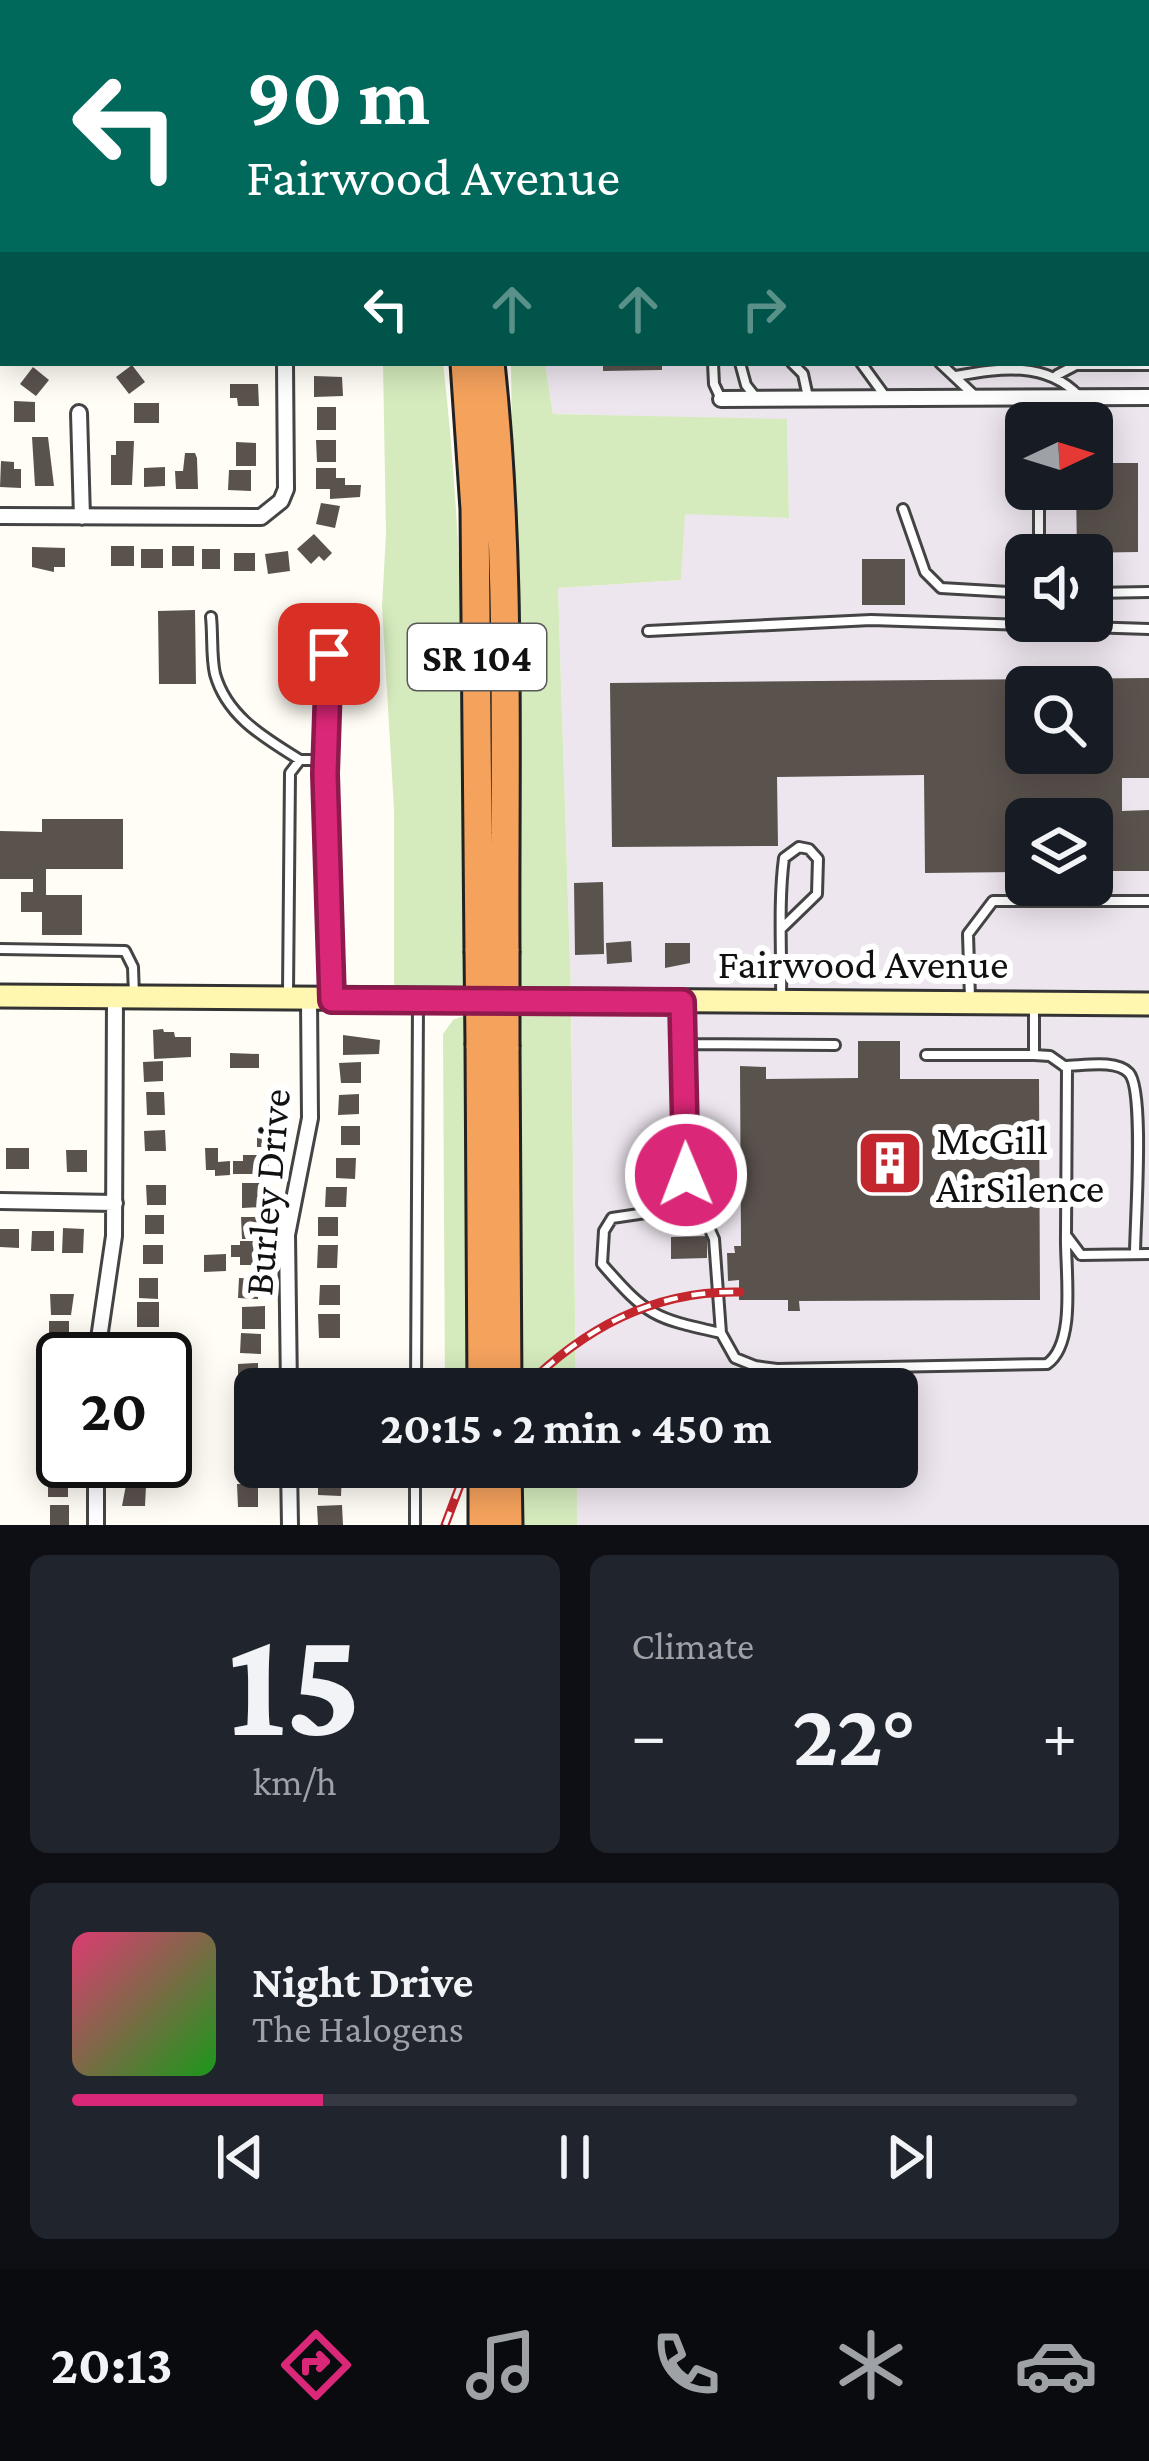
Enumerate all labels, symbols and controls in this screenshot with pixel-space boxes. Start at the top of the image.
icon: left [48,48,204,204]
text: 90 m [246,49,430,142]
text: Fairwood Avenue [246,147,620,207]
icon: left [353,276,419,342]
icon: ahead [479,276,545,342]
icon: ahead [605,276,671,342]
icon: right [731,276,797,342]
north arrow [1005,402,1113,510]
map controls [1005,402,1113,906]
button: sound [1005,534,1113,642]
pin [278,603,380,705]
icon: arrive [296,621,362,687]
road number: SR 104 [408,624,546,690]
button: search [1005,666,1113,774]
button: layers [1005,798,1113,906]
street label: Fairwood Avenue [717,940,1009,987]
street label: Burley Drive [234,1086,299,1298]
position arrow [623,1112,749,1238]
place label: McGill AirSilence [936,1116,1104,1211]
building icon: McGill AirSilence [855,1128,925,1198]
speed limit sign: 20 [36,1332,192,1488]
text: 20:15 · 2 min · 450 m [380,1403,772,1453]
text: 15 [227,1595,362,1769]
text: Climate [632,1624,754,1667]
text: 22° [792,1684,916,1784]
text: − [632,1698,666,1771]
text: + [1042,1698,1077,1771]
text: km/h [253,1760,337,1803]
text: Night Drive [252,1957,473,2007]
text: The Halogens [252,2007,464,2050]
icon: previous [207,2124,273,2190]
icon: pause [542,2124,608,2190]
icon: next [877,2124,943,2190]
icon: directions [274,2323,358,2407]
icon: music [459,2323,543,2407]
icon: phone [644,2323,728,2407]
icon: climate [829,2323,913,2407]
icon: car [1014,2323,1098,2407]
text: 20:13 [51,2335,173,2395]

